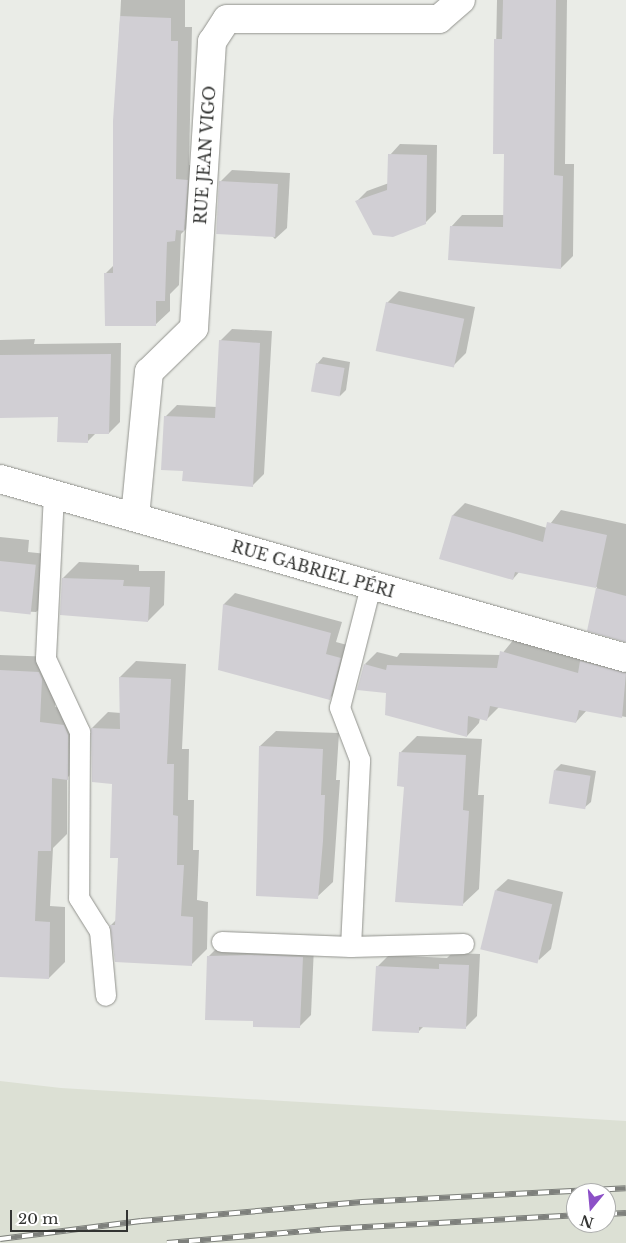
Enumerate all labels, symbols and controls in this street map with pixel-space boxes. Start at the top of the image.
street label: RUE JEAN VIGO [191,85,219,225]
street label: RUE GABRIEL PÉRI [229,536,397,602]
north arrow [566,1183,616,1233]
scale bar [12,1200,130,1232]
text: 20 m [18,1209,58,1228]
text: N [578,1211,596,1232]

